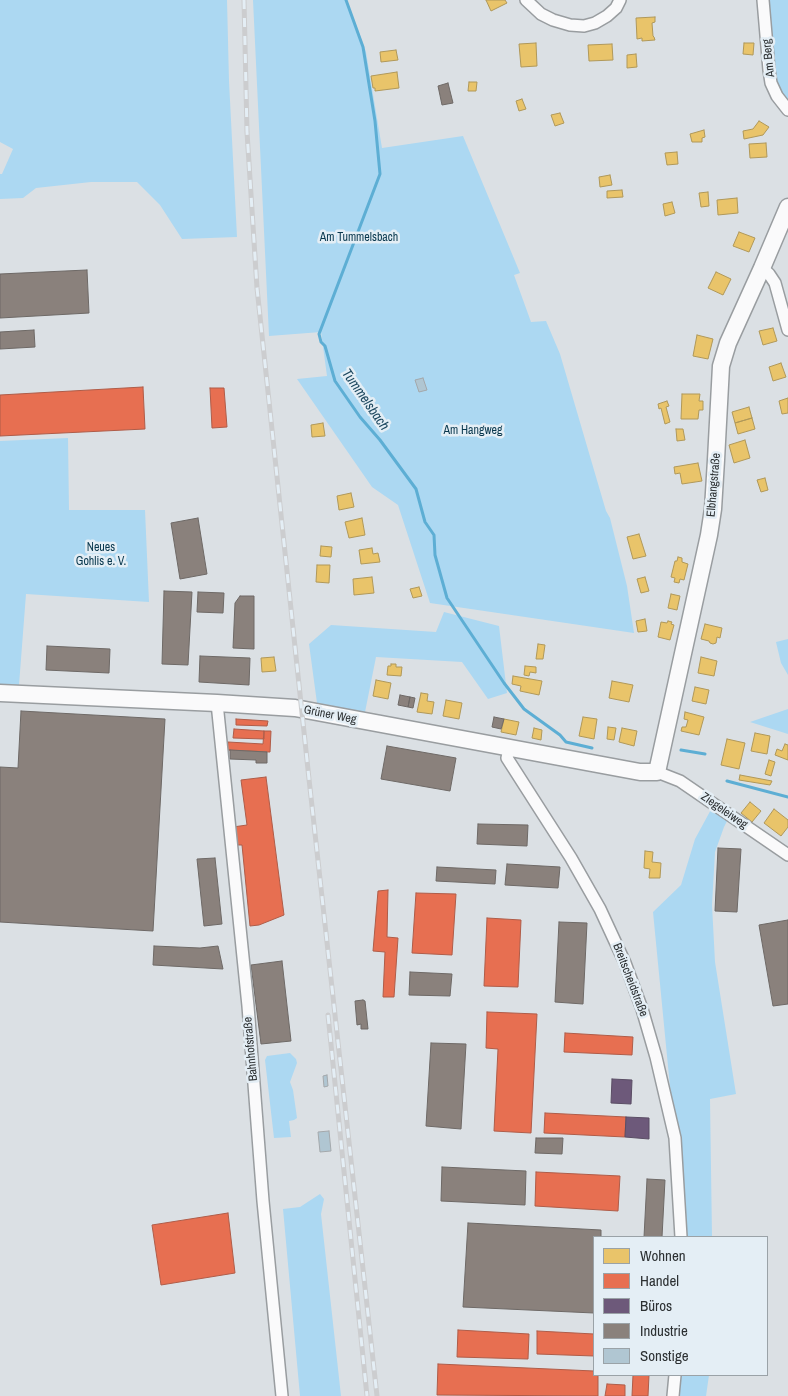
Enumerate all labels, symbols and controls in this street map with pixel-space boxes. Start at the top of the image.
street label: Am Berg [760,38,778,78]
park label: Am Tummelsbach [320,231,398,245]
water label: Tummelsbach [338,366,392,434]
park label: Am Hangweg [443,424,503,438]
street label: Elbhangstraße [704,452,724,518]
park label: Neues Gohlis e. V. [76,541,126,569]
street label: Grüner Weg [302,703,358,727]
street label: Ziegeleiweg [698,790,750,832]
street label: Breitscheidstraße [609,941,651,1019]
street label: Bahnhofstraße [241,1016,261,1082]
legend [593,1236,768,1376]
text: Wohnen [640,1245,686,1266]
text: Handel [640,1270,679,1291]
text: Büros [640,1295,672,1316]
text: Industrie [640,1320,688,1341]
text: Sonstige [640,1345,689,1366]

